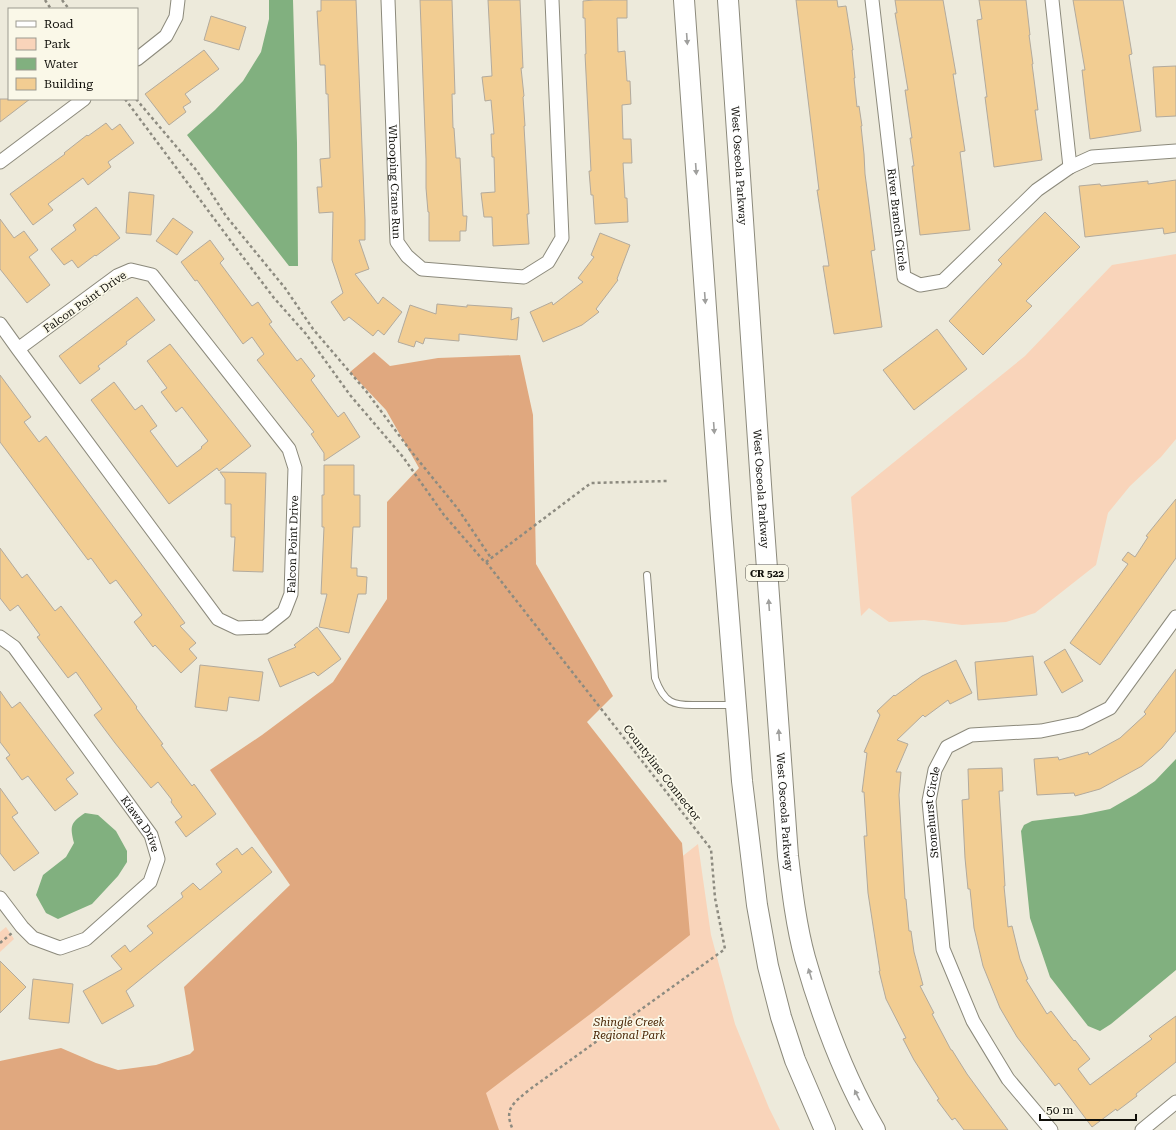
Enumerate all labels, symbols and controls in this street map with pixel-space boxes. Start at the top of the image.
legend [8,8,138,100]
text: Road [44,17,74,31]
one-way arrow [683,33,690,45]
text: Park [44,37,71,51]
text: Water [44,57,78,71]
text: Building [44,77,93,91]
street label: West Osceola Parkway [729,106,750,226]
street label: Whooping Crane Run [386,124,403,239]
one-way arrow [692,163,699,175]
street label: River Branch Circle [885,168,910,272]
street label: Falcon Point Drive [41,269,129,335]
one-way arrow [702,292,709,304]
one-way arrow [711,422,718,434]
street label: West Osceola Parkway [751,429,772,549]
street label: Falcon Point Drive [285,495,301,594]
road number: CR 522 [746,565,788,581]
one-way arrow [766,599,773,611]
street label: Countyline Connector [620,722,704,824]
one-way arrow [776,729,783,741]
street label: West Osceola Parkway [774,752,796,873]
street label: Stonehurst Circle [922,764,942,859]
street label: Kiawa Drive [118,793,162,853]
one-way arrow [807,968,813,980]
park label: Shingle Creek Regional Park [592,1016,665,1042]
one-way arrow [854,1090,861,1101]
scale bar [1040,1096,1136,1122]
text: 50 m [1046,1103,1073,1117]

